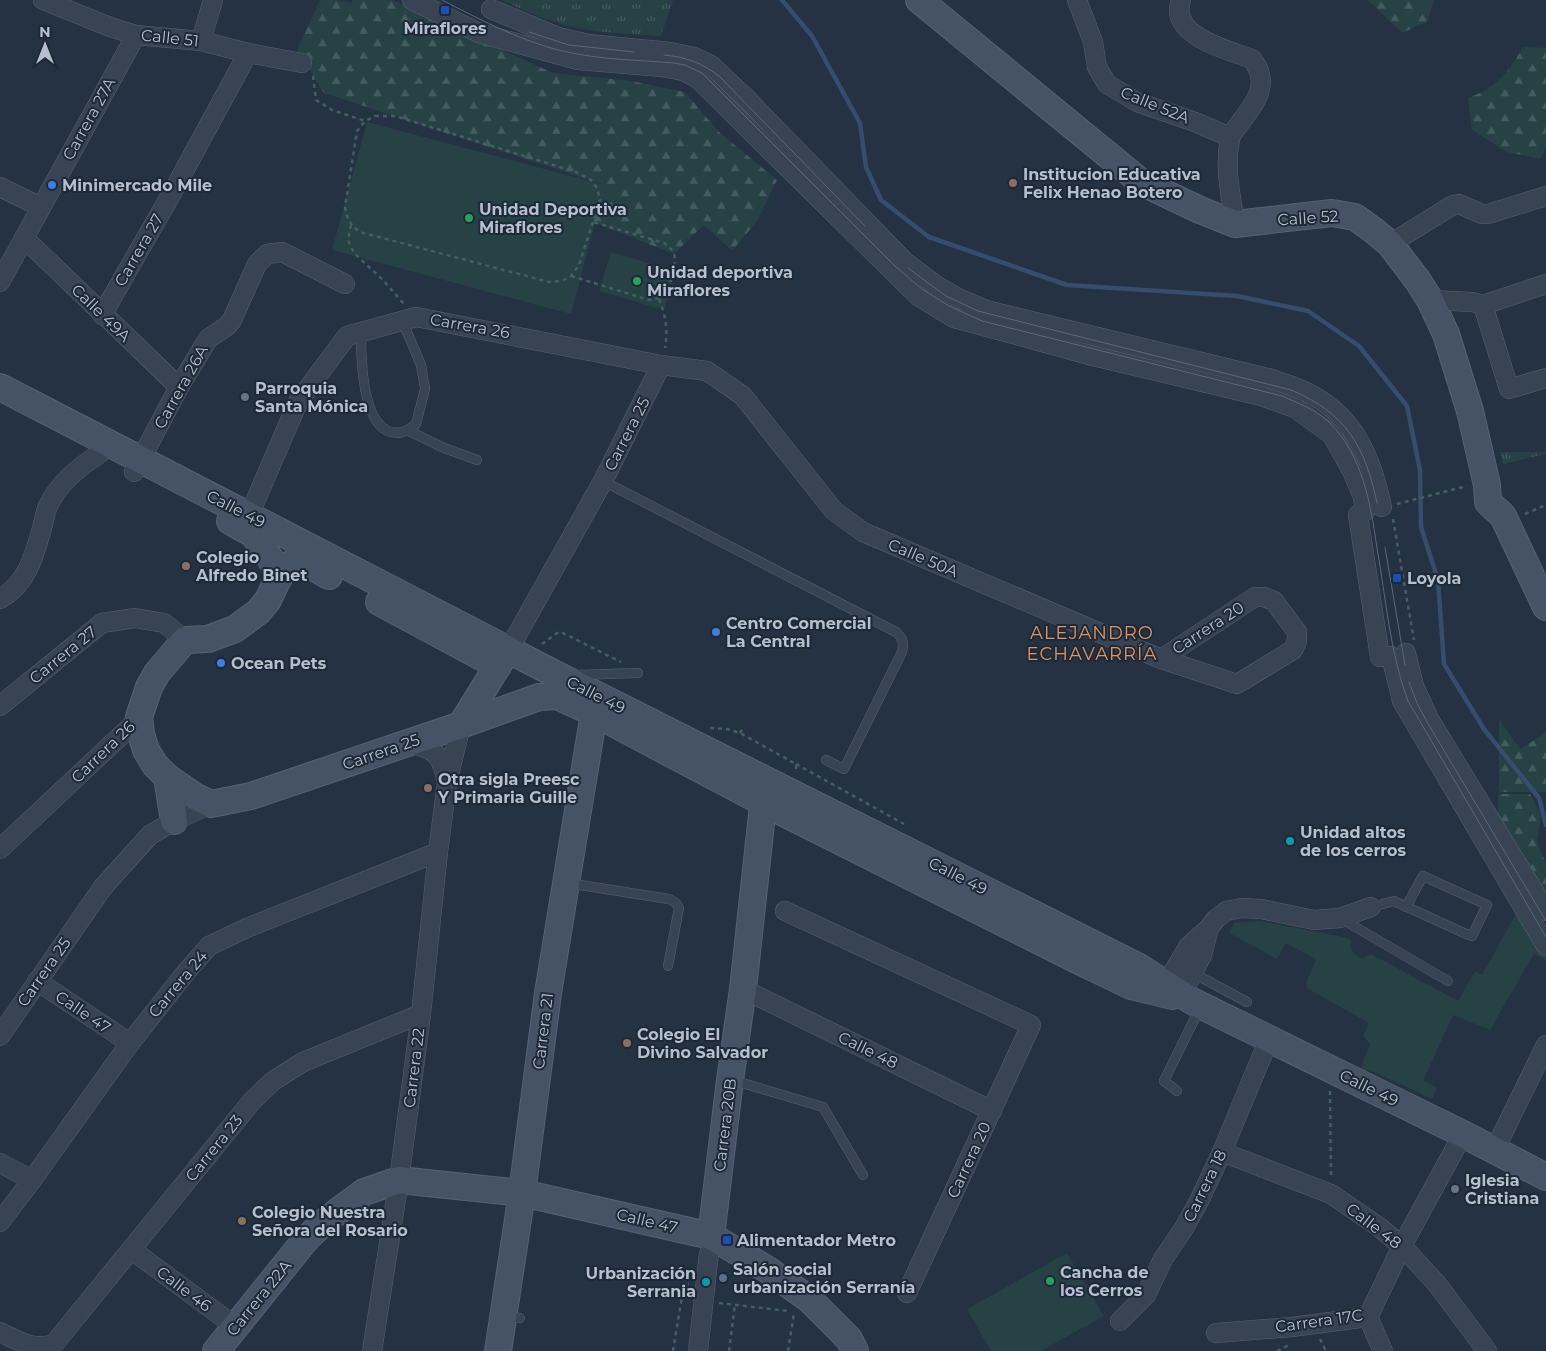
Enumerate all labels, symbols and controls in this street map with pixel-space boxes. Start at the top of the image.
marker: Miraflores [439,4,451,16]
place label: Miraflores [403,19,487,38]
north arrow [20,20,70,70]
text: N [39,23,51,41]
street label: Calle 51 [140,26,200,50]
street label: Carrera 27A [59,74,120,163]
street label: Calle 52A [1118,83,1193,128]
place label: Institucion Educativa Felix Henao Botero [1023,165,1201,202]
place label: Minimercado Mile [62,176,212,195]
marker: Institucion Educativa Felix Henao Botero [1007,177,1019,189]
marker: Minimercado Mile [46,179,58,191]
place label: Unidad Deportiva Miraflores [479,200,627,237]
street label: Calle 52 [1277,206,1339,230]
street label: Carrera 27 [111,210,167,290]
marker: Unidad Deportiva Miraflores [463,212,475,224]
place label: Unidad deportiva Miraflores [647,263,793,300]
marker: Unidad deportiva Miraflores [631,275,643,287]
street label: Calle 49A [68,280,135,346]
street label: Carrera 26 [428,310,512,342]
street label: Carrera 26A [150,341,212,432]
place label: Parroquia Santa Mónica [255,379,368,416]
marker: Parroquia Santa Mónica [239,391,251,403]
street label: Carrera 25 [600,394,654,474]
street label: Calle 49 [203,486,269,532]
street label: Calle 50A [885,535,961,581]
place label: Colegio Alfredo Binet [195,548,307,585]
marker: Colegio Alfredo Binet [180,560,192,572]
place label: Loyola [1407,569,1461,588]
marker: Loyola [1391,572,1403,584]
street label: Carrera 20 [1168,598,1248,658]
place label: Centro Comercial La Central [726,614,872,651]
street label: Carrera 27 [26,622,100,688]
district label: ALEJANDRO ECHAVARRÍA [1027,622,1157,665]
marker: Centro Comercial La Central [710,626,722,638]
place label: Ocean Pets [231,654,327,673]
marker: Ocean Pets [215,657,227,669]
street label: Calle 49 [563,672,629,718]
street label: Carrera 26 [67,717,139,787]
street label: Carrera 25 [340,730,422,774]
place label: Otra sigla Preesc Y Primaria Guille [437,770,580,807]
marker: Otra sigla Preesc Y Primaria Guille [422,782,434,794]
place label: Unidad altos de los cerros [1300,823,1407,860]
marker: Unidad altos de los cerros [1284,835,1296,847]
street label: Calle 49 [925,853,991,899]
street label: Carrera 25 [13,934,75,1010]
street label: Carrera 24 [145,946,212,1021]
street label: Calle 47 [52,987,114,1037]
street label: Carrera 21 [529,992,557,1070]
place label: Colegio El Divino Salvador [637,1025,768,1062]
street label: Carrera 22 [400,1027,428,1109]
street label: Calle 48 [835,1027,901,1073]
marker: Colegio El Divino Salvador [621,1037,633,1049]
street label: Calle 49 [1336,1066,1402,1110]
street label: Carrera 20B [710,1077,740,1173]
street label: Carrera 23 [181,1111,247,1185]
street label: Carrera 20 [943,1119,995,1201]
street label: Carrera 18 [1179,1147,1231,1225]
place label: Iglesia Cristiana [1465,1171,1539,1208]
marker: Iglesia Cristiana [1449,1183,1461,1195]
street label: Calle 48 [1343,1199,1405,1253]
place label: Colegio Nuestra Señora del Rosario [252,1203,408,1240]
street label: Calle 47 [614,1205,680,1237]
marker: Colegio Nuestra Señora del Rosario [236,1215,248,1227]
place label: Alimentador Metro [736,1231,896,1250]
marker: Alimentador Metro [721,1234,733,1246]
street label: Carrera 22A [223,1256,296,1340]
place label: Salón social urbanización Serranía [733,1260,915,1297]
street label: Calle 46 [153,1262,215,1316]
place label: Cancha de los Cerros [1060,1263,1149,1300]
place label: Urbanización Serrania [586,1264,696,1301]
marker: Salón social urbanización Serranía [717,1272,729,1284]
marker: Cancha de los Cerros [1044,1275,1056,1287]
marker: Urbanización Serrania [700,1276,712,1288]
street label: Carrera 17C [1274,1305,1364,1337]

